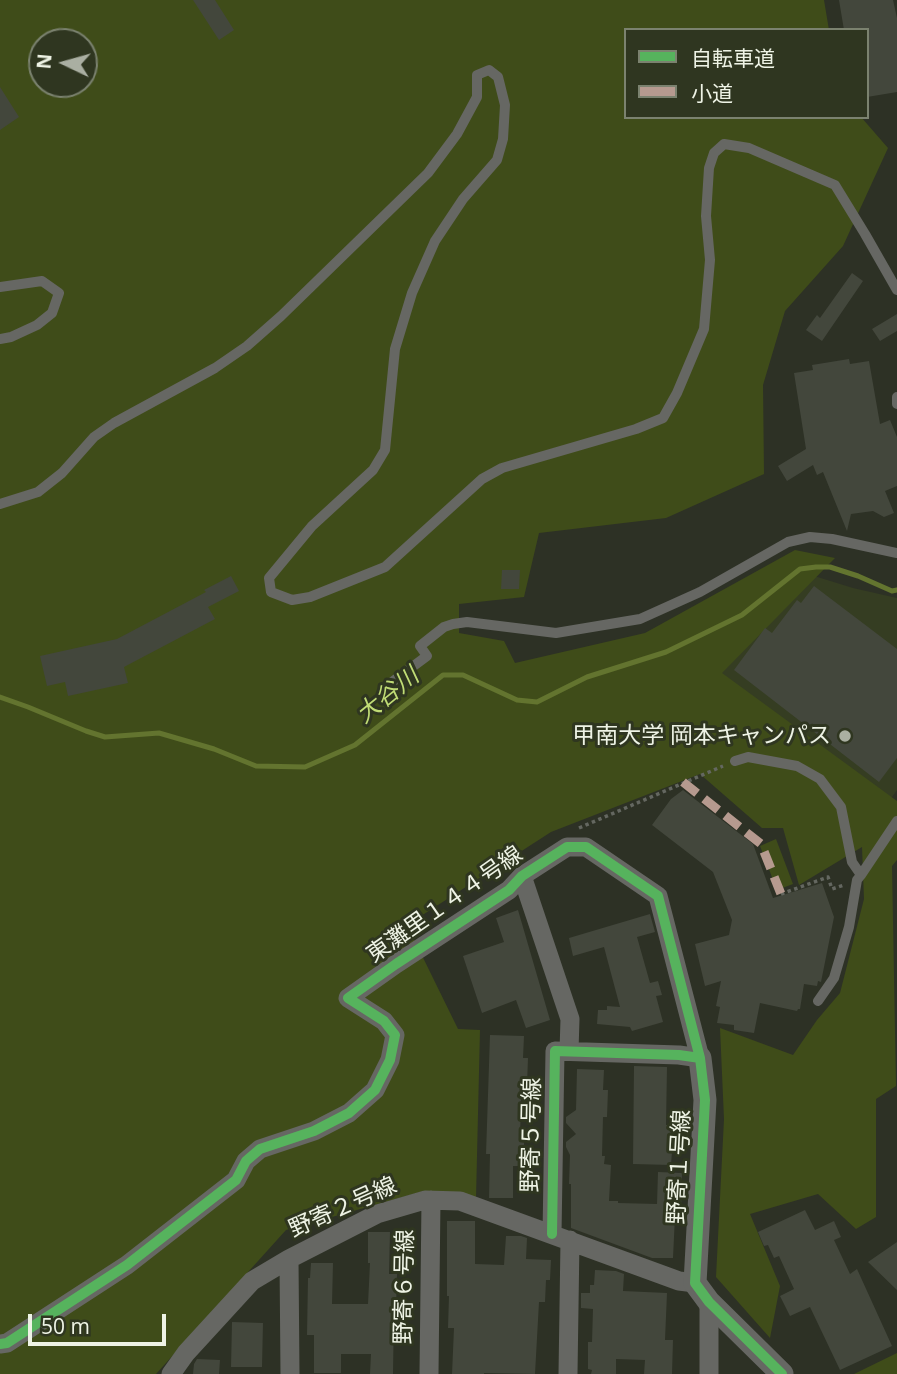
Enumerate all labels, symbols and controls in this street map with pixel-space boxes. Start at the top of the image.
north arrow [28,28,98,98]
legend [624,28,869,119]
text: 自転車道 [691,44,775,72]
text: N [30,53,58,70]
text: 小道 [691,79,733,107]
water label: 大谷川 [351,662,425,730]
place label: 甲南大学 岡本キャンパス [572,722,831,750]
marker: 甲南大学 岡本キャンパス [837,728,853,744]
street label: 東灘里１４４号線 [362,841,528,969]
street label: 野寄５号線 [517,1077,547,1193]
street label: 野寄１号線 [663,1109,697,1225]
street label: 野寄２号線 [285,1172,401,1244]
street label: 野寄６号線 [390,1229,420,1345]
scale bar [32,1300,170,1344]
text: 50 m [41,1312,90,1340]

